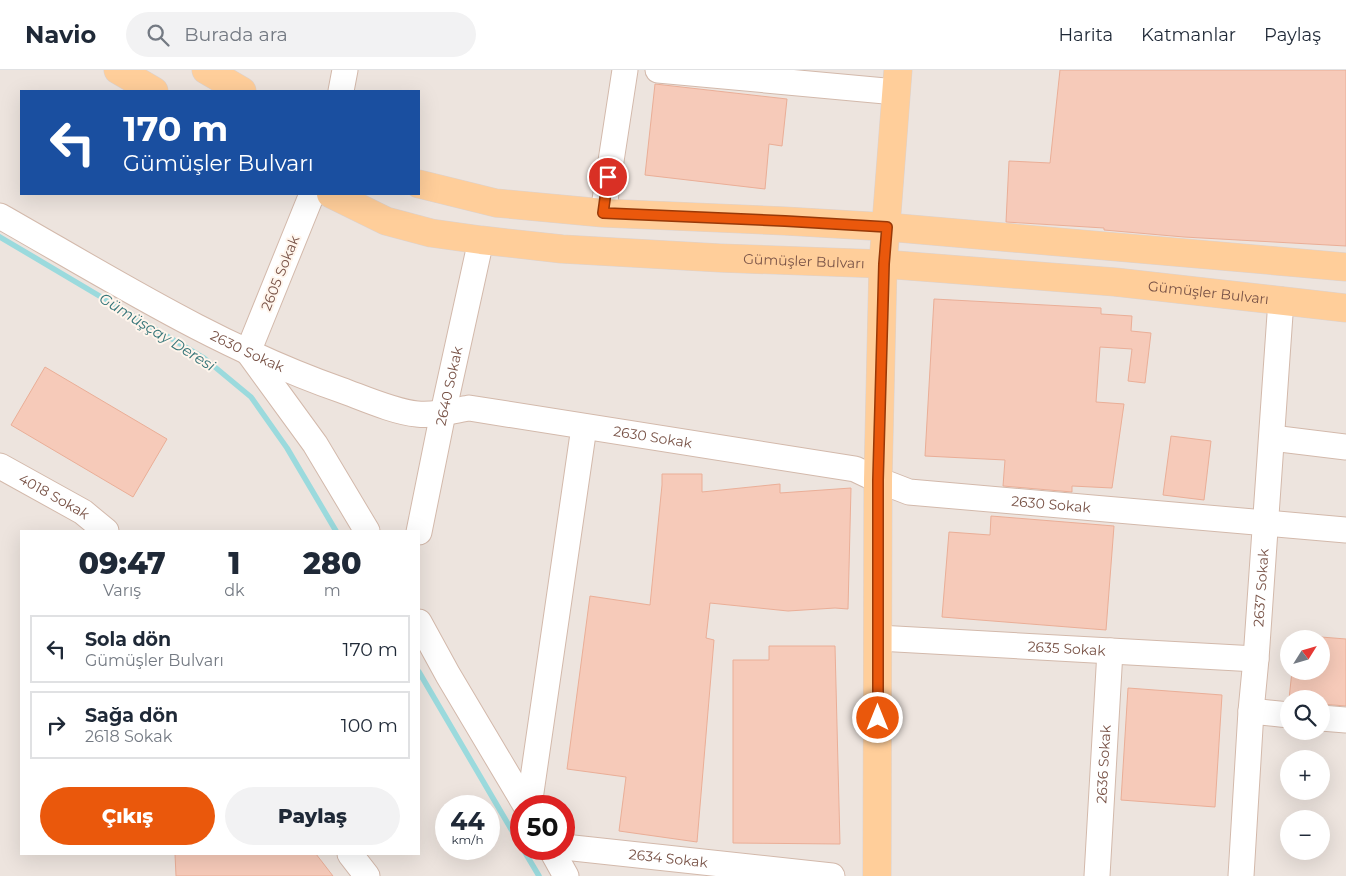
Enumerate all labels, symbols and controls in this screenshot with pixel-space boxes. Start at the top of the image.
search box [126,12,476,57]
text: Navio [25,20,96,49]
icon: search [144,21,172,49]
text: Burada ara [184,23,288,46]
text: Harita [1058,24,1113,46]
text: Katmanlar [1141,24,1236,46]
text: Paylaş [1264,24,1321,46]
text: 170 m [123,107,228,150]
icon: left [40,110,105,175]
text: Gümüşler Bulvarı [123,150,314,177]
pin [587,156,629,198]
icon: arrive [594,163,622,191]
street label: 2605 Sokak [257,232,303,313]
street label: Gümüşler Bulvarı [743,250,865,272]
street label: Gümüşler Bulvarı [1147,277,1270,308]
water label: Gümüşçay Deresi [96,288,219,375]
street label: 2630 Sokak [207,326,288,376]
street label: 2640 Sokak [432,344,467,427]
street label: 2630 Sokak [612,422,694,452]
street label: 4018 Sokak [16,469,94,523]
street label: 2630 Sokak [1011,492,1092,517]
text: 09:47 [78,545,166,582]
text: 1 [228,545,240,582]
text: 280 [303,545,362,582]
street label: 2637 Sokak [1249,547,1273,627]
text: Varış [103,581,141,600]
text: dk [224,581,245,600]
text: m [324,581,341,600]
text: Sola dön [85,628,171,651]
north arrow [1280,630,1330,680]
map controls [1280,630,1330,860]
icon: left [42,635,70,663]
street label: 2635 Sokak [1027,637,1107,660]
text: 170 m [343,638,398,661]
text: Gümüşler Bulvarı [85,651,224,670]
button: search [1280,690,1330,740]
position arrow [851,691,903,743]
text: Sağa dön [85,704,178,727]
icon: right [42,711,70,739]
text: 100 m [341,714,398,737]
street label: 2636 Sokak [1092,724,1115,804]
text: 2618 Sokak [85,727,172,746]
button: + [1280,750,1330,800]
button: Çıkış [40,787,215,845]
button: Paylaş [225,787,400,845]
speed limit sign: 50 [510,795,575,860]
text: 44 [450,806,485,836]
button: − [1280,810,1330,860]
text: km/h [451,832,484,847]
street label: 2634 Sokak [628,845,710,872]

